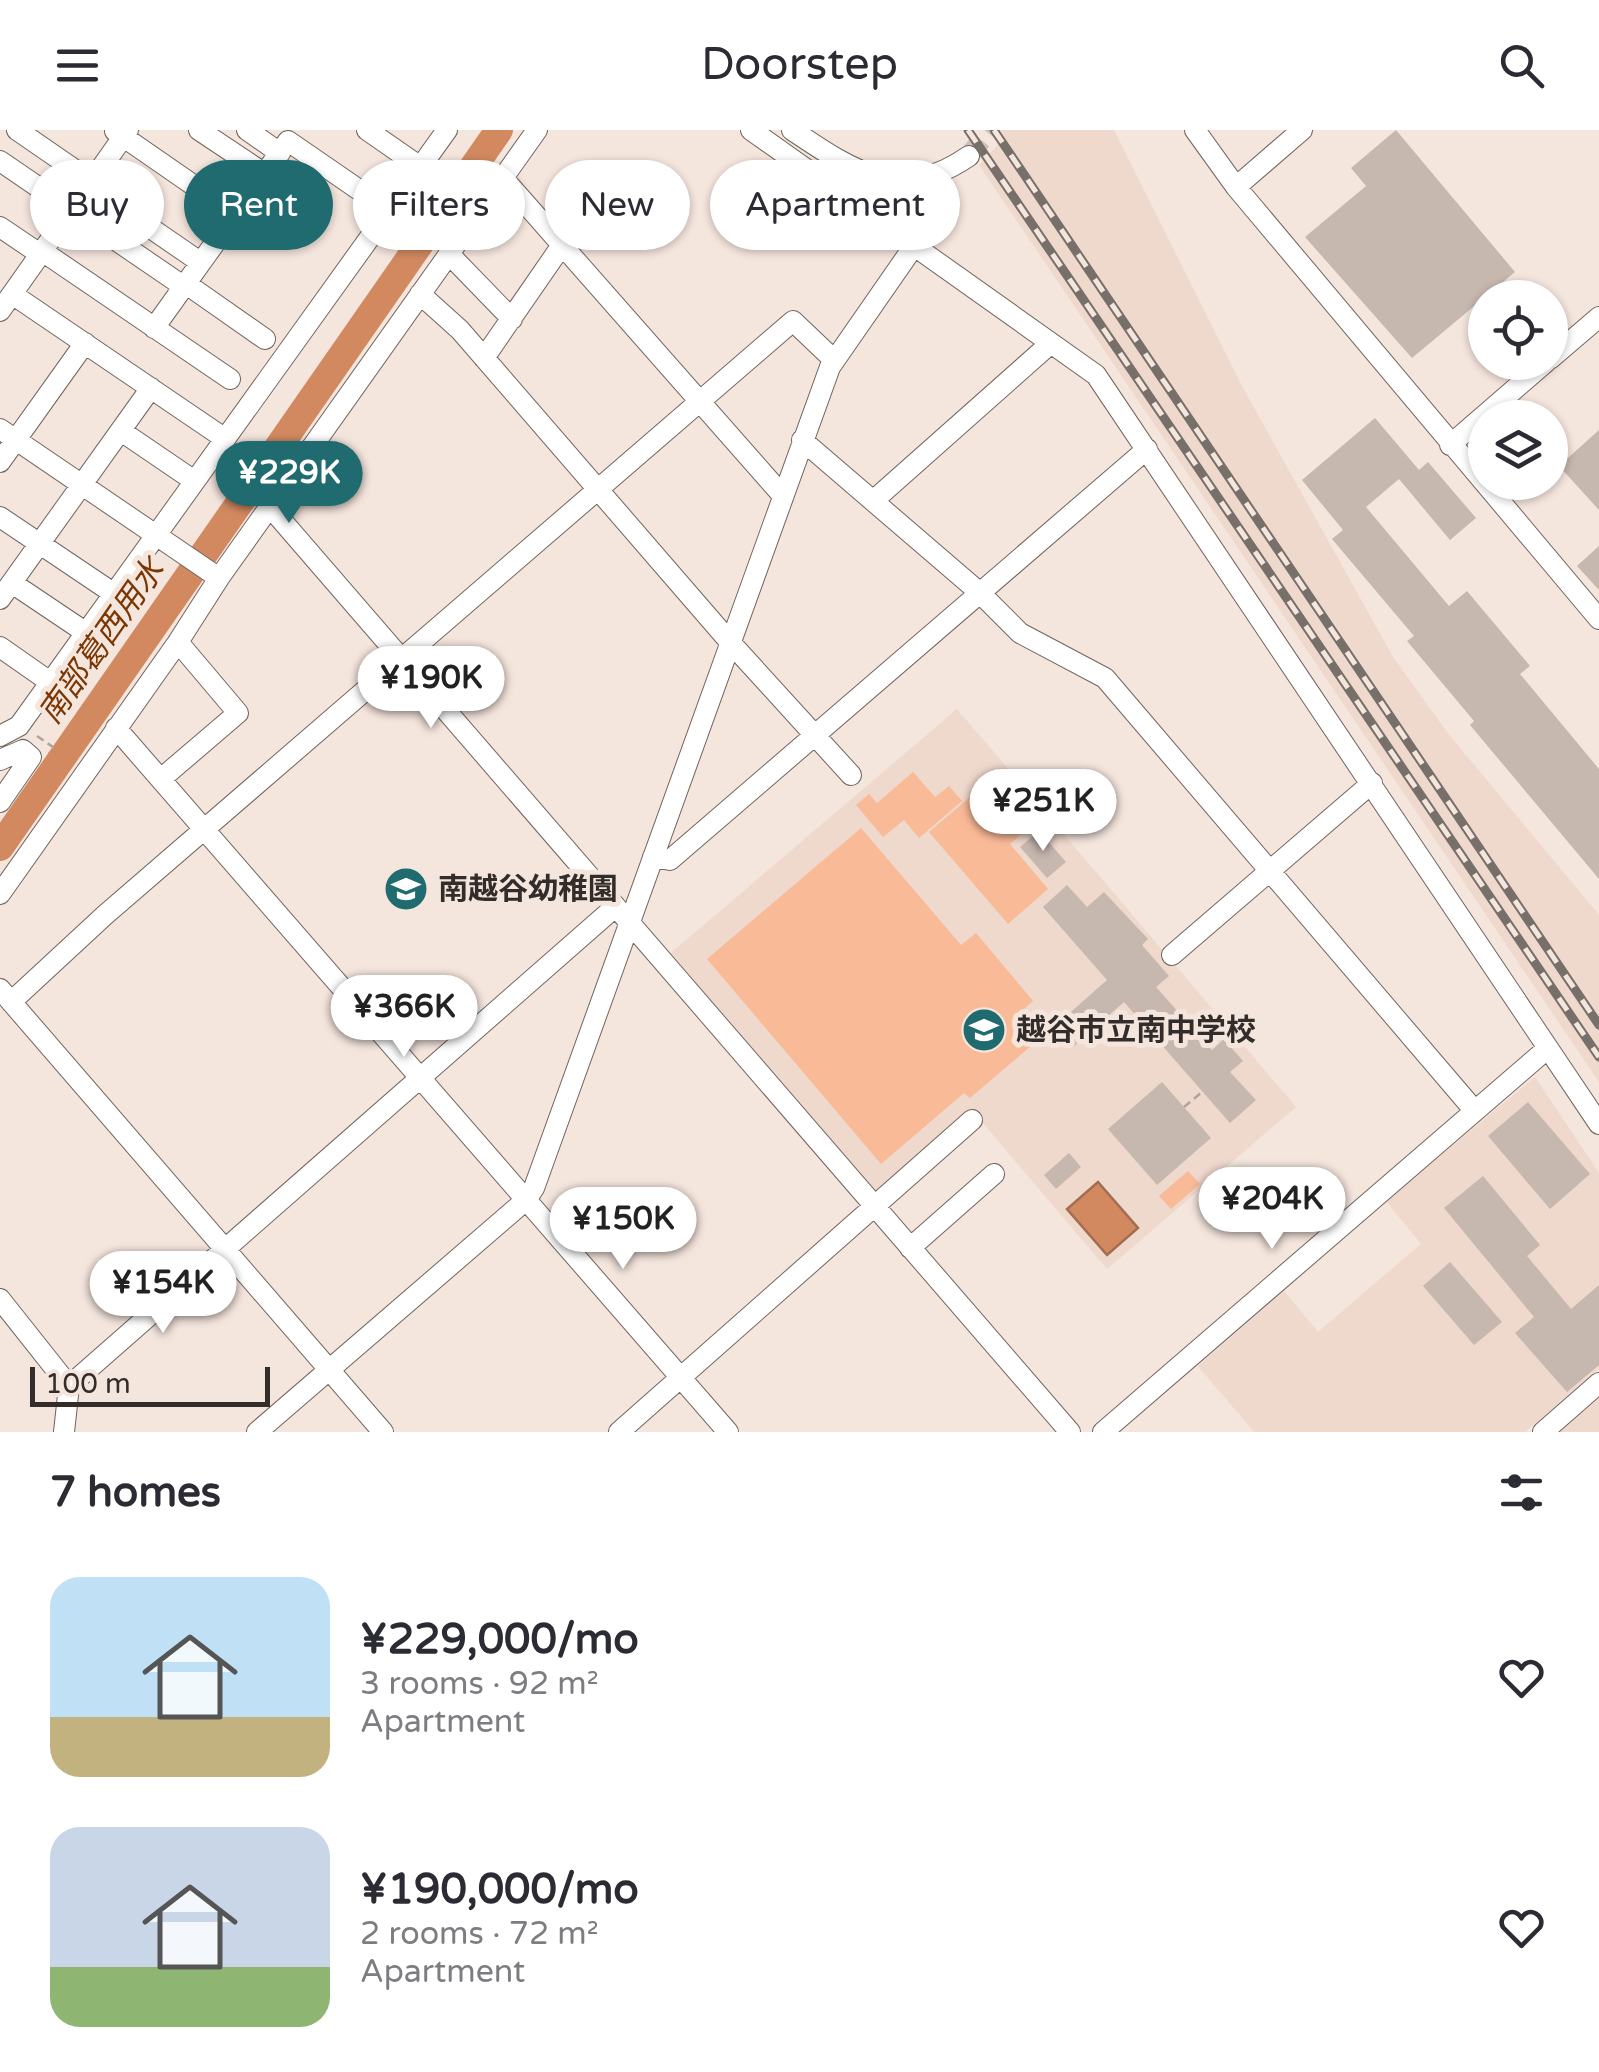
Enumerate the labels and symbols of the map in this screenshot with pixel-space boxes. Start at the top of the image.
pin: ¥229K [219,441,359,526]
water label: 南部葛西用水 [31,550,174,731]
pin: ¥190K [361,646,501,731]
pin: ¥251K [973,769,1113,854]
school or university icon: 南越谷幼稚園 [383,866,429,912]
place label: 南越谷幼稚園 [438,871,618,908]
pin: ¥366K [334,975,474,1060]
school or university icon: 越谷市立南中学校 [961,1007,1007,1053]
place label: 越谷市立南中学校 [1016,1012,1256,1049]
pin: ¥204K [1202,1167,1342,1252]
pin: ¥150K [553,1187,693,1272]
pin: ¥154K [93,1251,233,1336]
scale bar [30,1362,270,1406]

